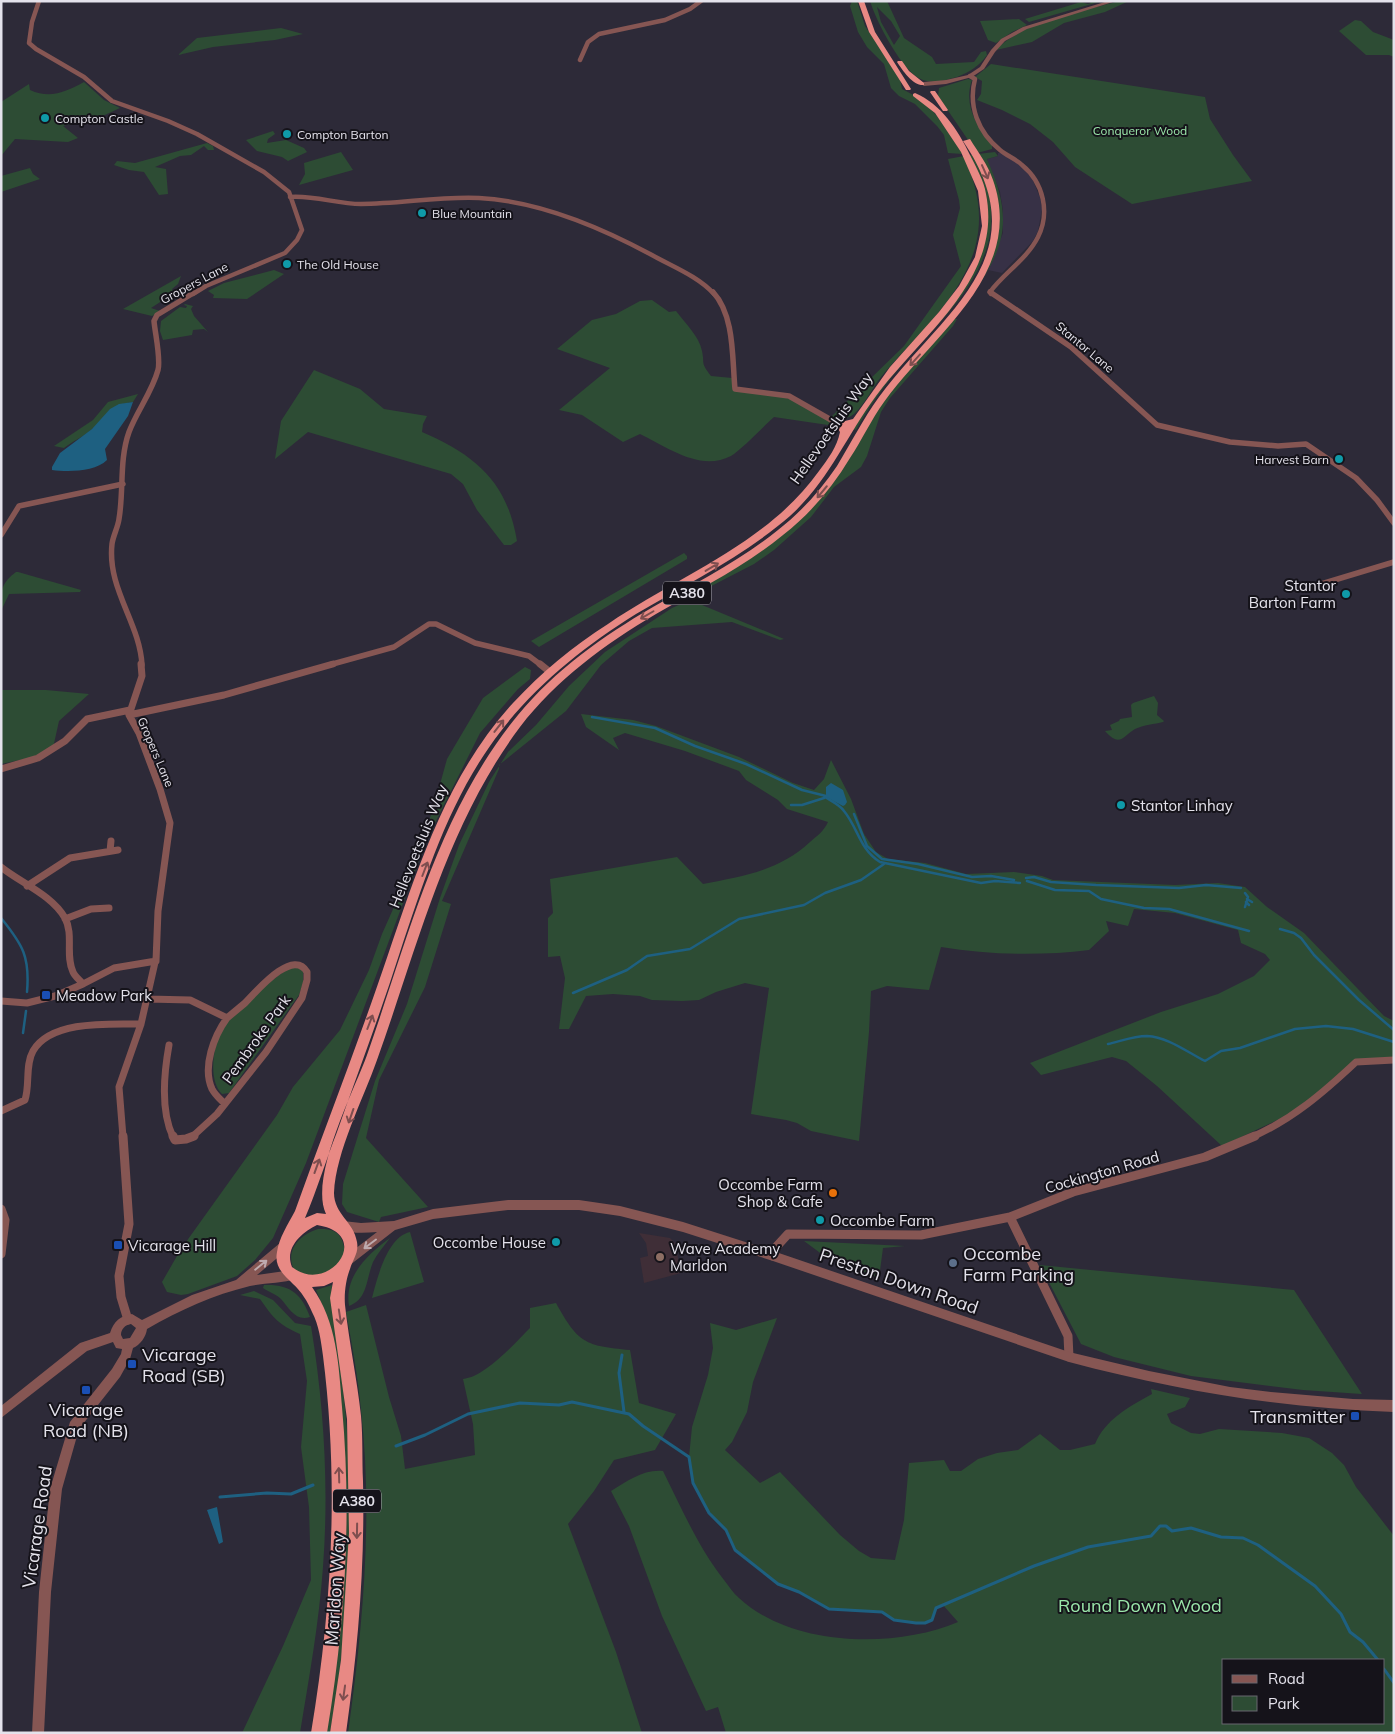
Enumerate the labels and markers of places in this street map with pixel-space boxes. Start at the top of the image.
place label: Compton Castle [55,111,143,126]
marker: Compton Castle [39,112,51,124]
place label: Compton Barton [297,127,389,142]
marker: Compton Barton [281,128,293,140]
place label: Blue Mountain [432,206,512,221]
marker: Blue Mountain [416,207,428,219]
place label: The Old House [297,257,379,272]
marker: The Old House [281,258,293,270]
place label: Harvest Barn [1255,452,1329,467]
marker: Harvest Barn [1333,453,1345,465]
place label: Stantor Barton Farm [1249,576,1337,612]
marker: Stantor Barton Farm [1340,588,1352,600]
place label: Stantor Linhay [1131,796,1233,815]
marker: Stantor Linhay [1115,799,1127,811]
place label: Meadow Park [56,986,152,1005]
marker: Meadow Park [40,989,52,1001]
place label: Occombe Farm Shop & Cafe [718,1175,823,1211]
marker: Occombe Farm Shop & Cafe [827,1187,839,1199]
place label: Occombe Farm [830,1211,935,1230]
marker: Occombe Farm [814,1214,826,1226]
place label: Occombe House [433,1233,546,1252]
place label: Vicarage Hill [128,1236,216,1255]
marker: Occombe House [550,1236,562,1248]
marker: Vicarage Hill [112,1239,124,1251]
place label: Wave Academy Marldon [670,1239,780,1275]
place label: Occombe Farm Parking [963,1242,1074,1286]
marker: Wave Academy Marldon [654,1251,666,1263]
marker: Occombe Farm Parking [947,1257,959,1269]
place label: Vicarage Road (SB) [142,1343,226,1387]
marker: Vicarage Road (SB) [126,1358,138,1370]
marker: Vicarage Road (NB) [80,1384,92,1396]
place label: Vicarage Road (NB) [43,1398,129,1442]
place label: Transmitter [1250,1405,1345,1428]
marker: Transmitter [1349,1410,1361,1422]

